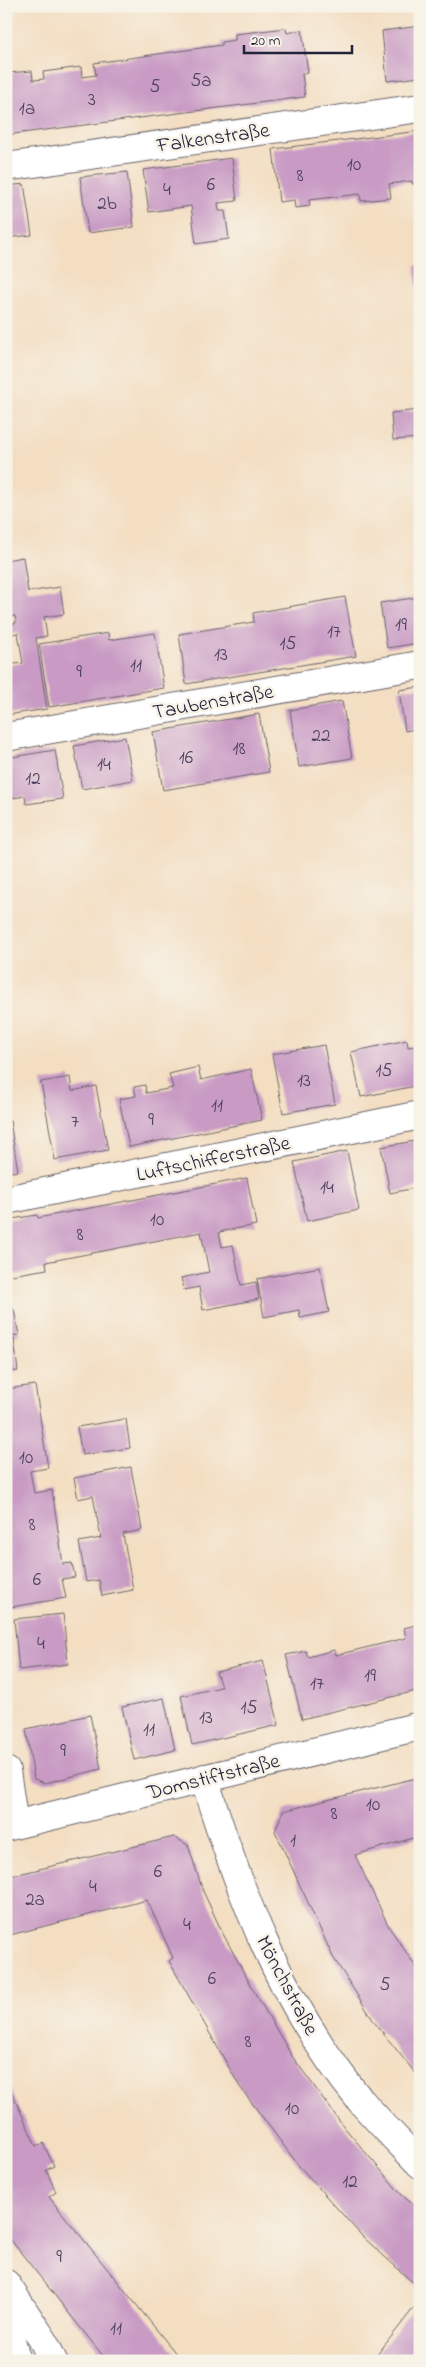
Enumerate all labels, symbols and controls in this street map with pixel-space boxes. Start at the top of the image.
scale bar [244,22,351,54]
text: 20 m [251,30,281,52]
house number: 5a [190,68,212,95]
house number: 5 [150,74,161,101]
house number: 3 [88,87,96,114]
house number: 1a [19,96,35,123]
street label: Falkenstraße [154,116,272,162]
house number: 10 [347,152,361,179]
house number: 8 [296,163,304,190]
house number: 6 [207,172,215,199]
house number: 4 [163,177,171,204]
house number: 2b [97,191,117,218]
house number: 19 [395,612,407,639]
house number: 17 [327,619,341,646]
house number: 15 [280,631,297,658]
house number: 13 [214,642,228,669]
house number: 11 [130,653,142,680]
house number: 9 [76,659,82,686]
street label: Taubenstraße [151,677,277,728]
house number: 22 [312,723,330,750]
house number: 18 [232,736,246,763]
house number: 16 [179,745,193,772]
house number: 14 [97,752,111,779]
house number: 12 [25,766,41,793]
house number: 15 [376,1058,393,1085]
house number: 13 [297,1068,311,1095]
house number: 11 [211,1093,223,1120]
house number: 9 [148,1107,154,1134]
house number: 7 [71,1109,79,1136]
street label: Luftschifferstraße [134,1129,294,1191]
house number: 14 [320,1175,334,1202]
house number: 10 [150,1207,164,1234]
house number: 8 [76,1222,84,1249]
house number: 10 [19,1445,33,1472]
house number: 8 [28,1512,36,1539]
house number: 6 [33,1567,41,1594]
house number: 4 [37,1631,45,1658]
house number: 19 [364,1663,376,1690]
house number: 17 [310,1671,324,1698]
house number: 15 [241,1695,258,1722]
house number: 13 [199,1705,213,1732]
house number: 11 [143,1717,155,1744]
house number: 9 [60,1738,66,1765]
street label: Domstiftstraße [143,1747,284,1809]
house number: 10 [366,1792,380,1819]
house number: 8 [330,1801,338,1828]
house number: 1 [290,1828,296,1855]
house number: 6 [154,1859,162,1886]
house number: 4 [89,1874,97,1901]
house number: 2a [25,1887,45,1914]
house number: 4 [183,1912,191,1939]
street label: Mönchstraße [247,1931,325,2042]
house number: 6 [208,1966,216,1993]
house number: 5 [380,1972,391,1999]
house number: 8 [244,2029,252,2056]
house number: 10 [285,2096,299,2123]
house number: 12 [342,2169,358,2196]
house number: 9 [56,2244,62,2271]
house number: 11 [110,2316,122,2343]

